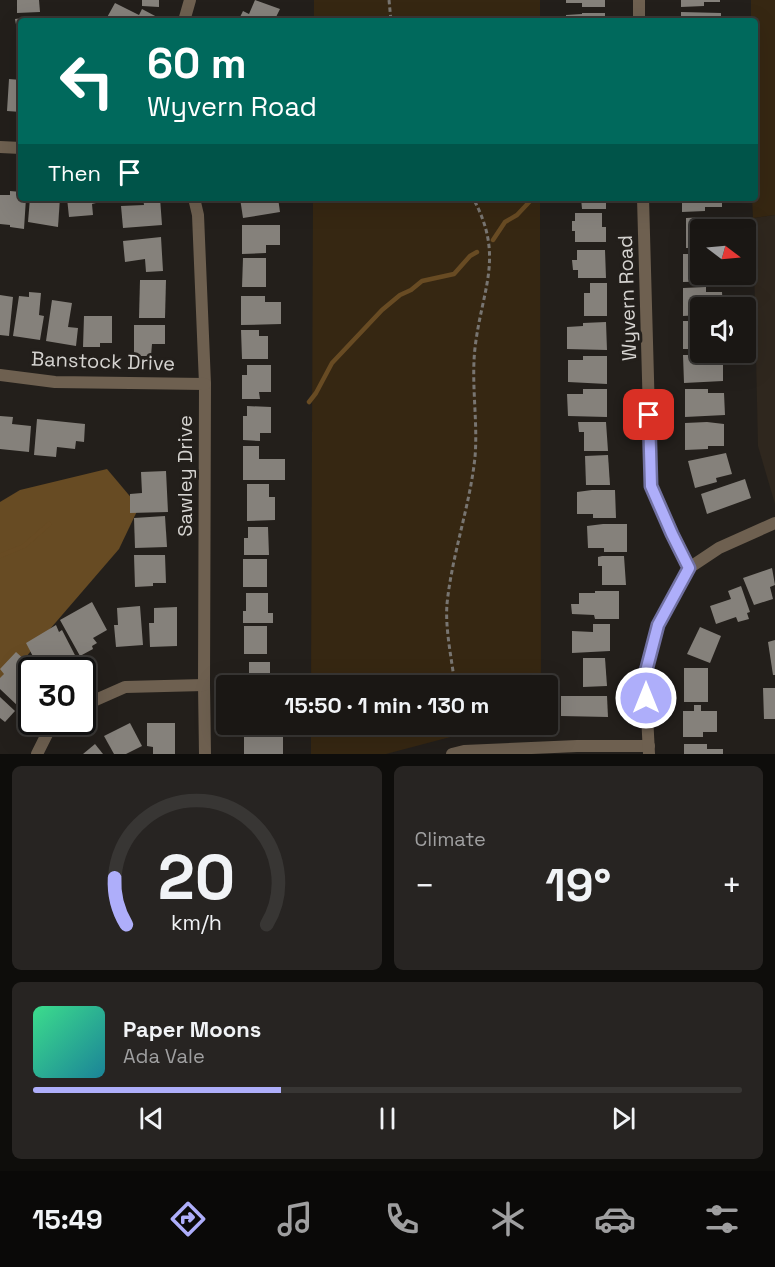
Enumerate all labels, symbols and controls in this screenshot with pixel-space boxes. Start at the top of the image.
text: 60 m [147,37,247,90]
icon: left [48,42,126,120]
text: Wyvern Road [147,89,317,124]
icon: arrive [113,156,146,189]
text: Then [48,159,101,187]
north arrow [690,219,756,285]
map controls [690,219,756,363]
street label: Wyvern Road [612,235,642,361]
button: sound [690,297,756,363]
street label: Banstock Drive [30,345,176,377]
pin [623,389,674,440]
icon: arrive [632,398,665,431]
street label: Sawley Drive [172,415,198,537]
speed limit sign: 30 [18,657,96,735]
position arrow [614,666,678,730]
text: 15:50 · 1 min · 130 m [285,691,489,719]
text: Climate [415,826,486,852]
text: 20 [158,838,235,917]
text: 19° [545,857,611,914]
text: − [415,865,435,907]
text: + [722,865,742,907]
text: km/h [171,909,222,936]
text: Paper Moons [123,1015,261,1043]
text: Ada Vale [123,1043,205,1069]
icon: previous [135,1102,168,1135]
icon: pause [371,1102,404,1135]
icon: next [607,1102,640,1135]
icon: directions [167,1198,209,1240]
icon: music [274,1198,316,1240]
icon: phone [381,1198,423,1240]
icon: climate [487,1198,529,1240]
icon: car [594,1198,636,1240]
icon: filters [701,1198,743,1240]
text: 15:49 [32,1202,103,1237]

